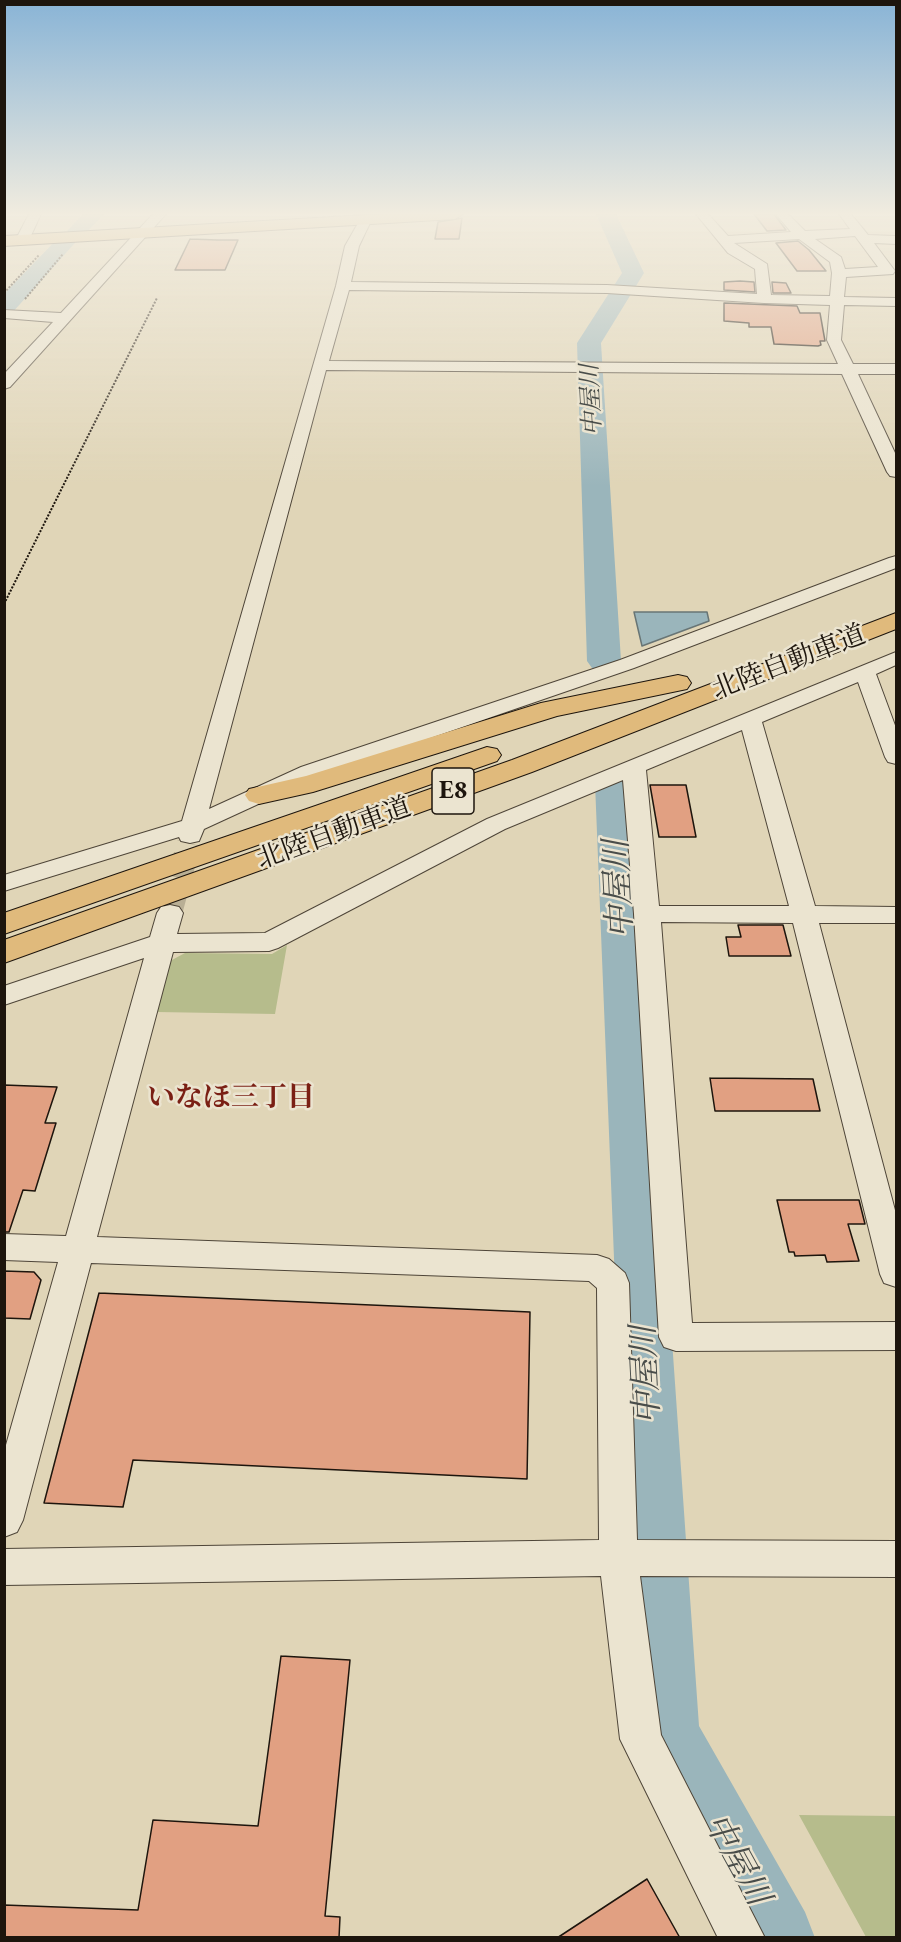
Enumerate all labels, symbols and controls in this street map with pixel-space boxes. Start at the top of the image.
water label: 中屋川 [576,363,608,437]
street label: 北陸自動車道 [708,619,870,707]
road number: E8 [432,768,474,814]
street label: 北陸自動車道 [252,791,416,877]
water label: 中屋川 [598,839,642,939]
district label: いなほ三丁目 [147,1081,315,1115]
water label: 中屋川 [625,1325,669,1425]
water label: 中屋川 [695,1807,777,1913]

